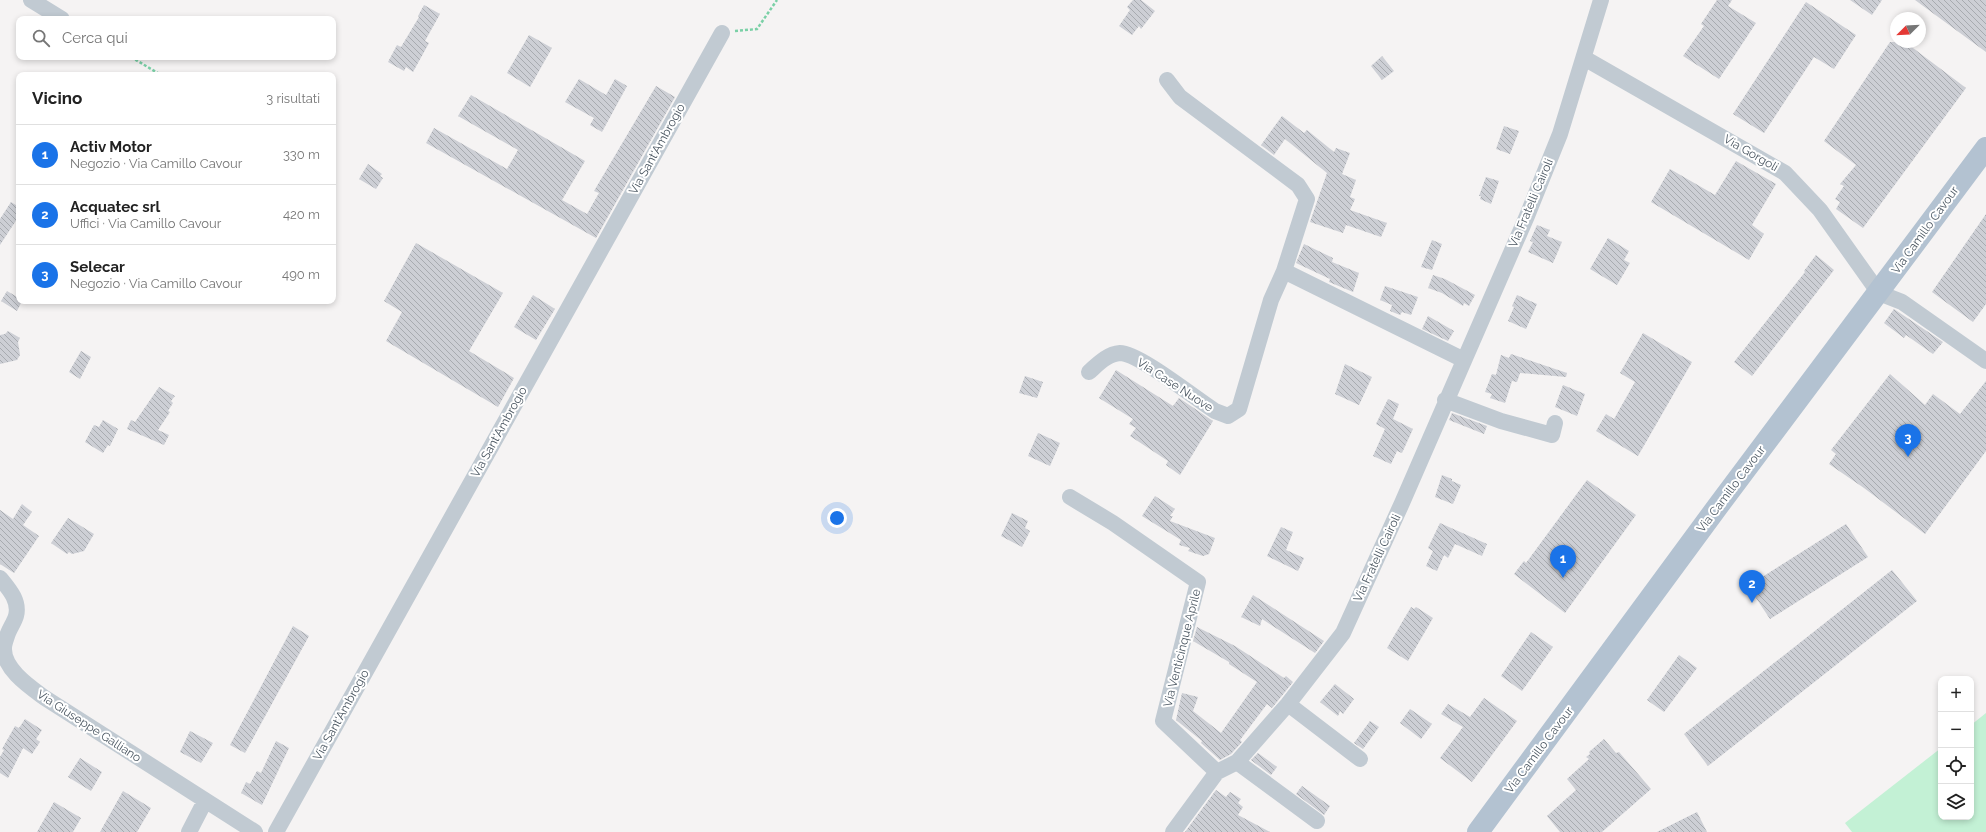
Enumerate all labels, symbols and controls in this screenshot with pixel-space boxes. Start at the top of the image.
north arrow [1890,12,1926,48]
search box [16,16,336,60]
icon: search [30,27,52,49]
text: Cerca qui [62,29,128,47]
text: Vicino [32,88,82,108]
text: 3 risultati [266,91,320,106]
street label: Via Sant'Ambrogio [626,101,688,197]
street label: Via Gorgoli [1721,132,1781,174]
text: Activ Motor [70,138,152,156]
text: 1 [42,147,48,162]
text: 330 m [283,147,320,162]
text: Negozio · Via Camillo Cavour [70,156,242,171]
street label: Via Fratelli Cairoli [1506,156,1556,250]
street label: Via Camillo Cavour [1889,183,1962,276]
text: Acquatec srl [70,198,160,216]
text: 2 [41,207,49,222]
text: 420 m [283,207,320,222]
text: Uffici · Via Camillo Cavour [70,216,221,231]
text: Selecar [70,258,125,276]
text: 3 [41,267,49,282]
text: 490 m [282,267,320,282]
text: Negozio · Via Camillo Cavour [70,276,242,291]
street label: Via Case Nuove [1134,355,1216,415]
street label: Via Sant'Ambrogio [468,384,530,480]
pin: 3 [1895,424,1921,457]
street label: Via Camillo Cavour [1694,442,1769,535]
your location [827,508,847,528]
street label: Via Fratelli Cairoli [1351,512,1403,604]
pin: 1 [1550,545,1576,578]
pin: 2 [1739,570,1765,603]
street label: Via Venticinque Aprile [1161,588,1203,708]
street label: Via Sant'Ambrogio [310,667,372,763]
map controls [1938,676,1974,820]
button: + [1938,676,1974,712]
street label: Via Giuseppe Galliano [34,687,144,765]
street label: Via Camillo Cavour [1502,703,1577,796]
button: − [1938,712,1974,748]
button: locate [1938,748,1974,784]
button: layers [1938,784,1974,820]

